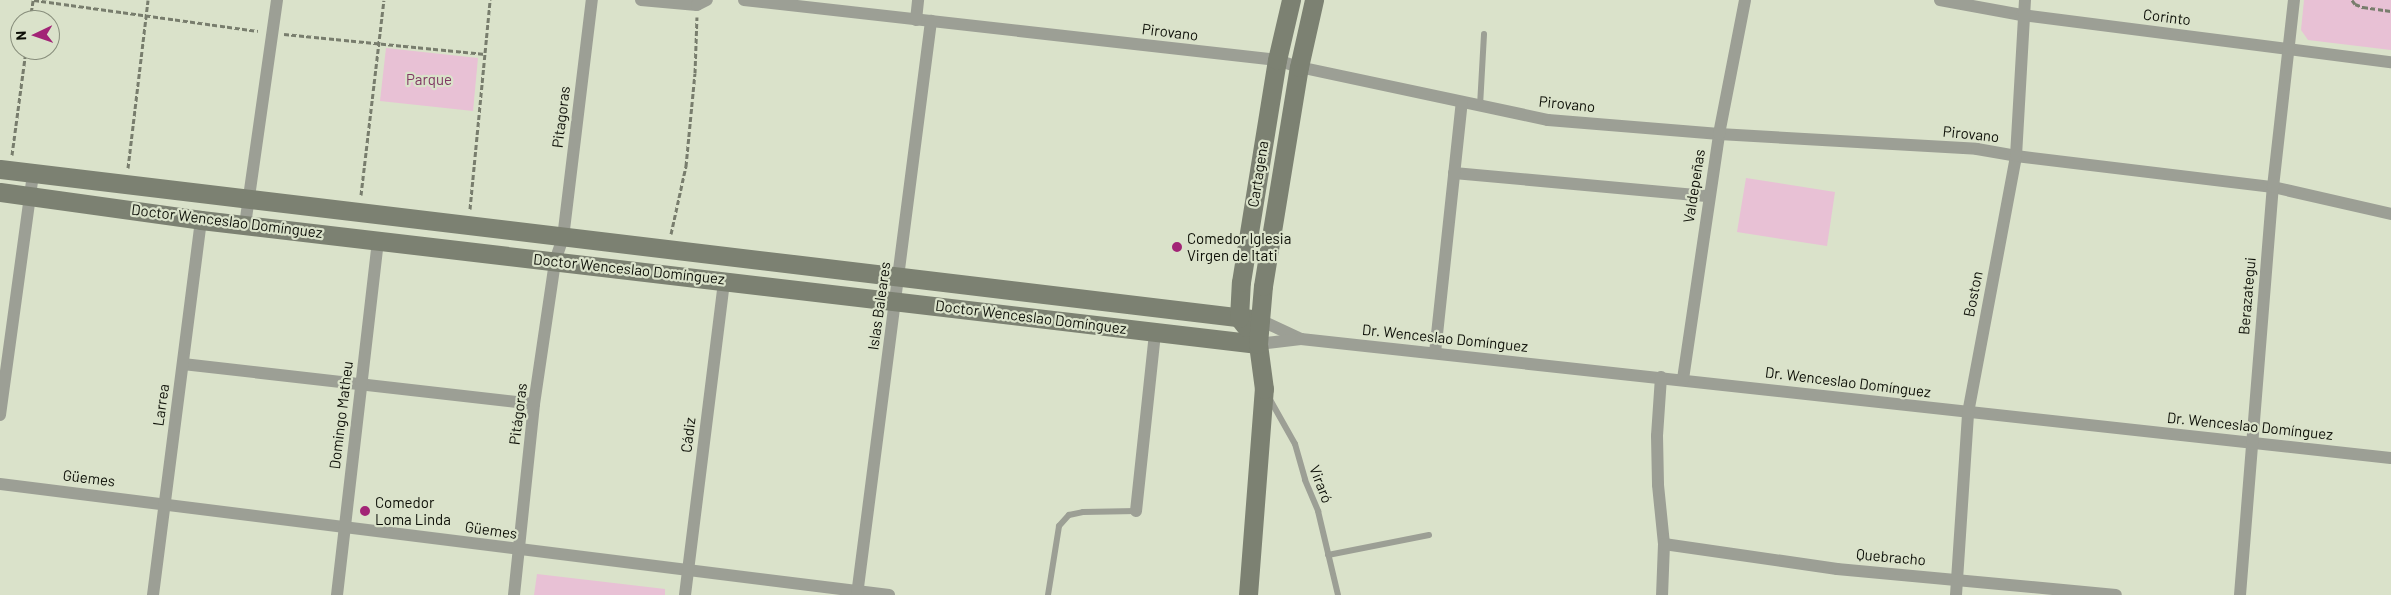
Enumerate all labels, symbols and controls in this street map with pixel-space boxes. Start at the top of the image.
street label: Corinto [2142,5,2192,29]
north arrow [10,10,60,60]
street label: Pirovano [1141,20,1199,44]
text: N [12,31,29,41]
park label: Parque [406,71,452,89]
street label: Pitagoras [548,85,574,149]
street label: Pirovano [1538,92,1596,116]
street label: Pirovano [1942,122,2000,146]
street label: Cartagena [1244,139,1272,209]
street label: Valdepeñas [1679,148,1709,224]
street label: Doctor Wenceslao Domínguez [130,200,324,242]
place label: Comedor Iglesia Virgen de Itati [1187,229,1291,264]
marker: Comedor Iglesia Virgen de Itati [1171,241,1183,253]
street label: Doctor Wenceslao Domínguez [532,250,726,288]
street label: Berazategui [2235,256,2259,336]
street label: Islas Baleares [864,261,894,351]
street label: Boston [1960,270,1986,318]
street label: Doctor Wenceslao Domínguez [934,296,1128,338]
street label: Dr. Wenceslao Domínguez [1361,320,1529,356]
street label: Domingo Matheu [325,360,357,470]
street label: Dr. Wenceslao Domínguez [1764,363,1932,401]
street label: Pitágoras [505,382,531,446]
street label: Larrea [149,383,173,427]
street label: Dr. Wenceslao Domínguez [2166,408,2334,444]
street label: Cádiz [677,416,699,454]
street label: Viraró [1306,462,1336,506]
street label: Güemes [62,466,116,490]
place label: Comedor Loma Linda [375,493,451,528]
marker: Comedor Loma Linda [359,505,371,517]
street label: Güemes [464,517,518,543]
street label: Quebracho [1855,545,1927,569]

